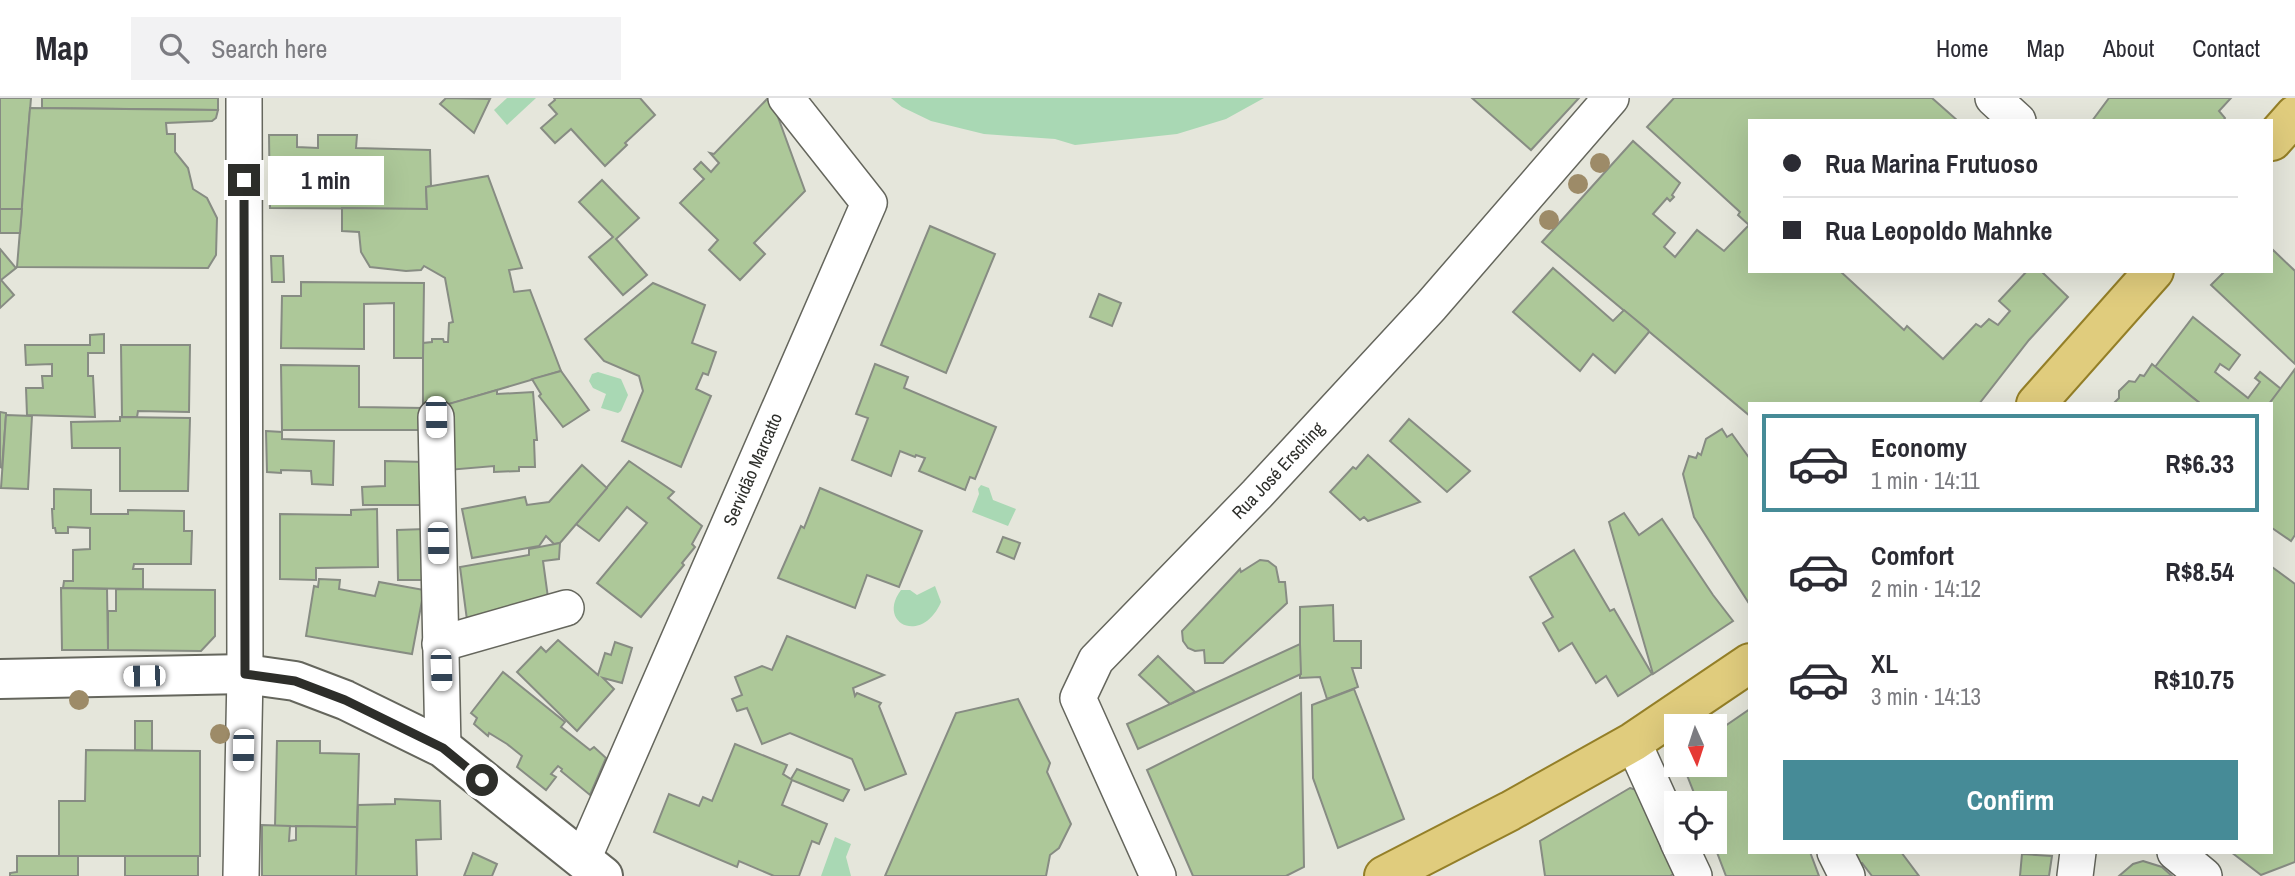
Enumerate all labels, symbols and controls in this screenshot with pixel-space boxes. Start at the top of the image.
search box [131,17,621,80]
text: Map [35,26,89,70]
icon: search [155,29,193,67]
text: Search here [211,31,327,66]
text: Home [1936,32,1988,64]
text: Map [2026,32,2065,64]
text: About [2103,32,2154,64]
text: Contact [2192,32,2260,64]
text: Rua Marina Frutuoso [1825,146,2038,181]
callout: 1 min [268,155,384,204]
route end [228,164,260,196]
text: 1 min [301,165,351,196]
text: Rua Leopoldo Mahnke [1825,213,2052,248]
car [426,396,447,438]
street label: Servidão Marcatto [717,409,788,530]
street label: Rua José Ersching [1226,416,1330,525]
text: Economy [1871,430,1967,465]
icon: car [1787,432,1850,495]
text: R$6.33 [2165,446,2234,481]
text: 1 min · 14:11 [1871,465,1980,496]
car [428,522,449,564]
text: Comfort [1871,538,1954,573]
icon: car [1787,540,1850,603]
text: R$8.54 [2165,554,2234,589]
text: 2 min · 14:12 [1871,573,1981,604]
text: XL [1871,646,1898,681]
icon: car [1787,648,1850,711]
car [430,649,453,691]
text: R$10.75 [2153,662,2234,697]
car [123,665,166,687]
text: 3 min · 14:13 [1871,681,1981,712]
north arrow [1664,714,1727,777]
map controls [1664,714,1727,854]
car [233,729,254,771]
button: Confirm [1783,760,2238,840]
route start [466,764,498,796]
button: locate [1664,791,1727,854]

